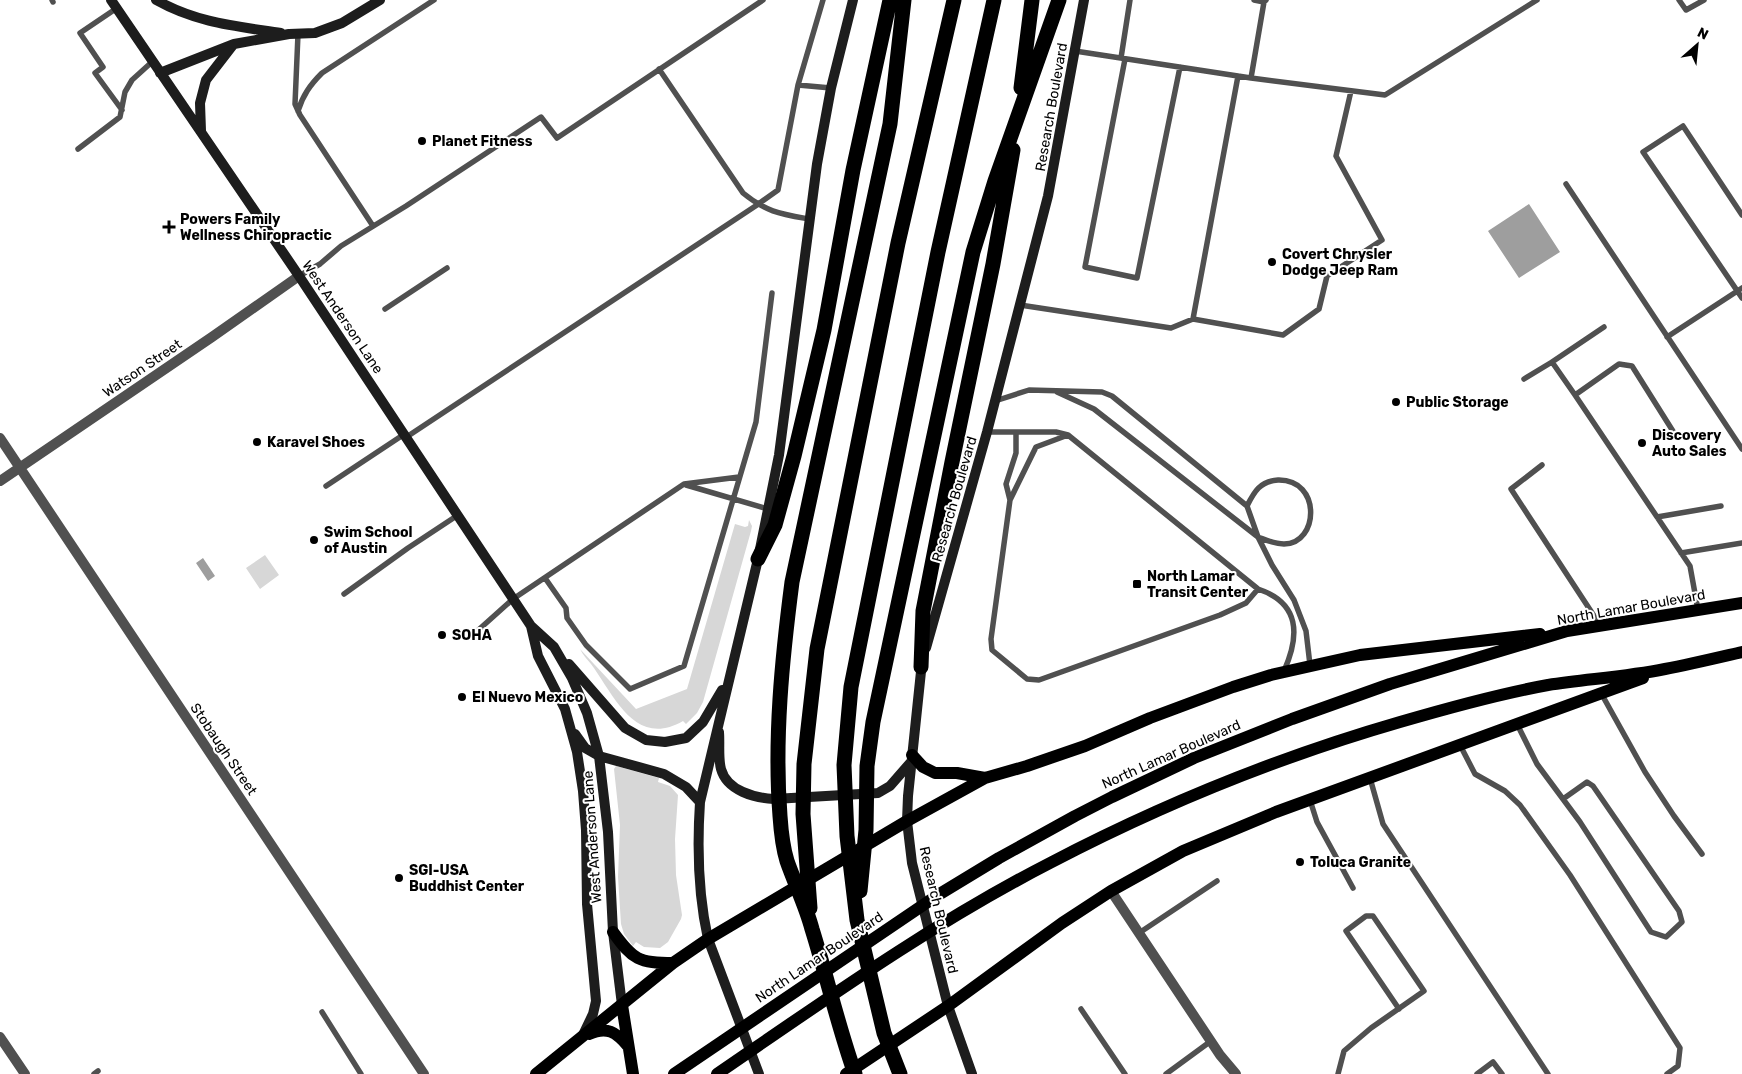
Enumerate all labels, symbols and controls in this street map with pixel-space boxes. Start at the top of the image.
north arrow [1672,20,1722,70]
text: N [1694,24,1711,44]
street label: Research Boulevard [1032,42,1071,173]
place label: Planet Fitness [432,133,533,150]
marker: Planet Fitness [416,135,428,147]
place label: Powers Family Wellness Chiropractic [180,211,332,244]
marker: Powers Family Wellness Chiropractic [162,220,176,234]
place label: Covert Chrysler Dodge Jeep Ram [1282,246,1398,279]
marker: Covert Chrysler Dodge Jeep Ram [1266,256,1278,268]
street label: West Anderson Lane [298,257,387,377]
street label: Watson Street [100,335,185,401]
place label: Public Storage [1406,394,1509,411]
marker: Public Storage [1390,396,1402,408]
place label: Discovery Auto Sales [1652,427,1727,460]
place label: Karavel Shoes [267,434,365,451]
street label: Research Boulevard [928,434,981,564]
marker: Karavel Shoes [251,436,263,448]
marker: Discovery Auto Sales [1636,437,1648,449]
place label: Swim School of Austin [324,524,413,557]
marker: Swim School of Austin [308,534,320,546]
place label: North Lamar Transit Center [1147,568,1249,601]
marker: North Lamar Transit Center [1131,578,1143,590]
street label: North Lamar Boulevard [1556,586,1707,629]
place label: SOHA [452,627,492,644]
marker: SOHA [436,629,448,641]
place label: El Nuevo Mexico [472,689,583,706]
marker: El Nuevo Mexico [456,691,468,703]
street label: Stobaugh Street [186,700,261,799]
street label: North Lamar Boulevard [1099,716,1243,793]
street label: West Anderson Lane [579,770,606,904]
street label: Research Boulevard [916,845,961,975]
place label: Toluca Granite [1310,854,1411,871]
marker: Toluca Granite [1294,856,1306,868]
place label: SGI-USA Buddhist Center [409,862,525,895]
marker: SGI-USA Buddhist Center [393,872,405,884]
street label: North Lamar Boulevard [752,908,886,1006]

